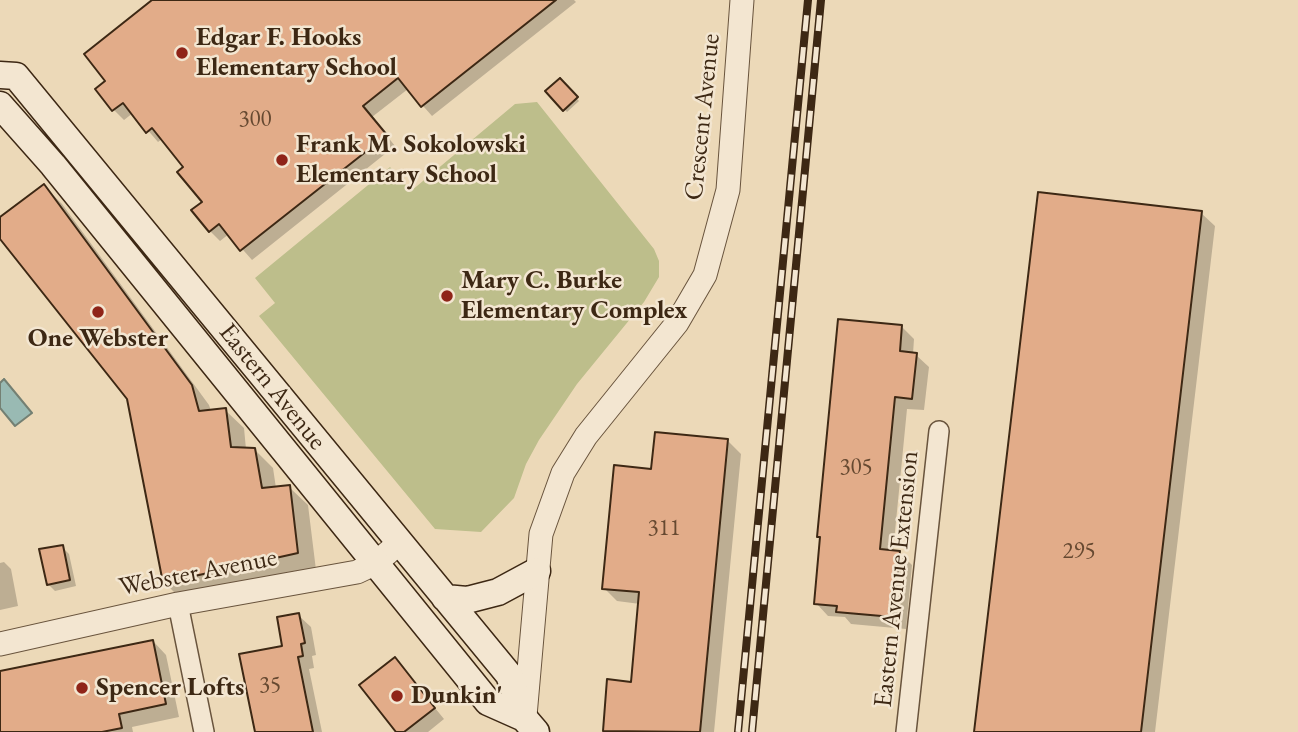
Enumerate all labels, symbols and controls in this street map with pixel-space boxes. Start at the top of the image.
place label: Edgar F. Hooks Elementary School [196,22,397,84]
street label: Crescent Avenue [679,32,727,202]
marker: Edgar F. Hooks Elementary School [174,45,190,61]
house number: 300 [238,106,272,134]
place label: Frank M. Sokolowski Elementary School [296,129,526,190]
marker: Frank M. Sokolowski Elementary School [274,152,290,168]
place label: Mary C. Burke Elementary Complex [461,265,687,326]
marker: Mary C. Burke Elementary Complex [439,288,455,304]
marker: One Webster [90,304,106,320]
street label: Eastern Avenue [212,318,332,456]
place label: One Webster [28,323,168,355]
street label: Eastern Avenue Extension [868,449,926,709]
house number: 305 [839,454,873,482]
house number: 311 [647,515,681,543]
house number: 295 [1062,538,1096,566]
street label: Webster Avenue [117,542,279,604]
place label: Spencer Lofts [96,672,244,704]
house number: 35 [259,672,281,700]
marker: Spencer Lofts [74,680,90,696]
place label: Dunkin' [411,680,503,712]
marker: Dunkin' [389,688,405,704]

